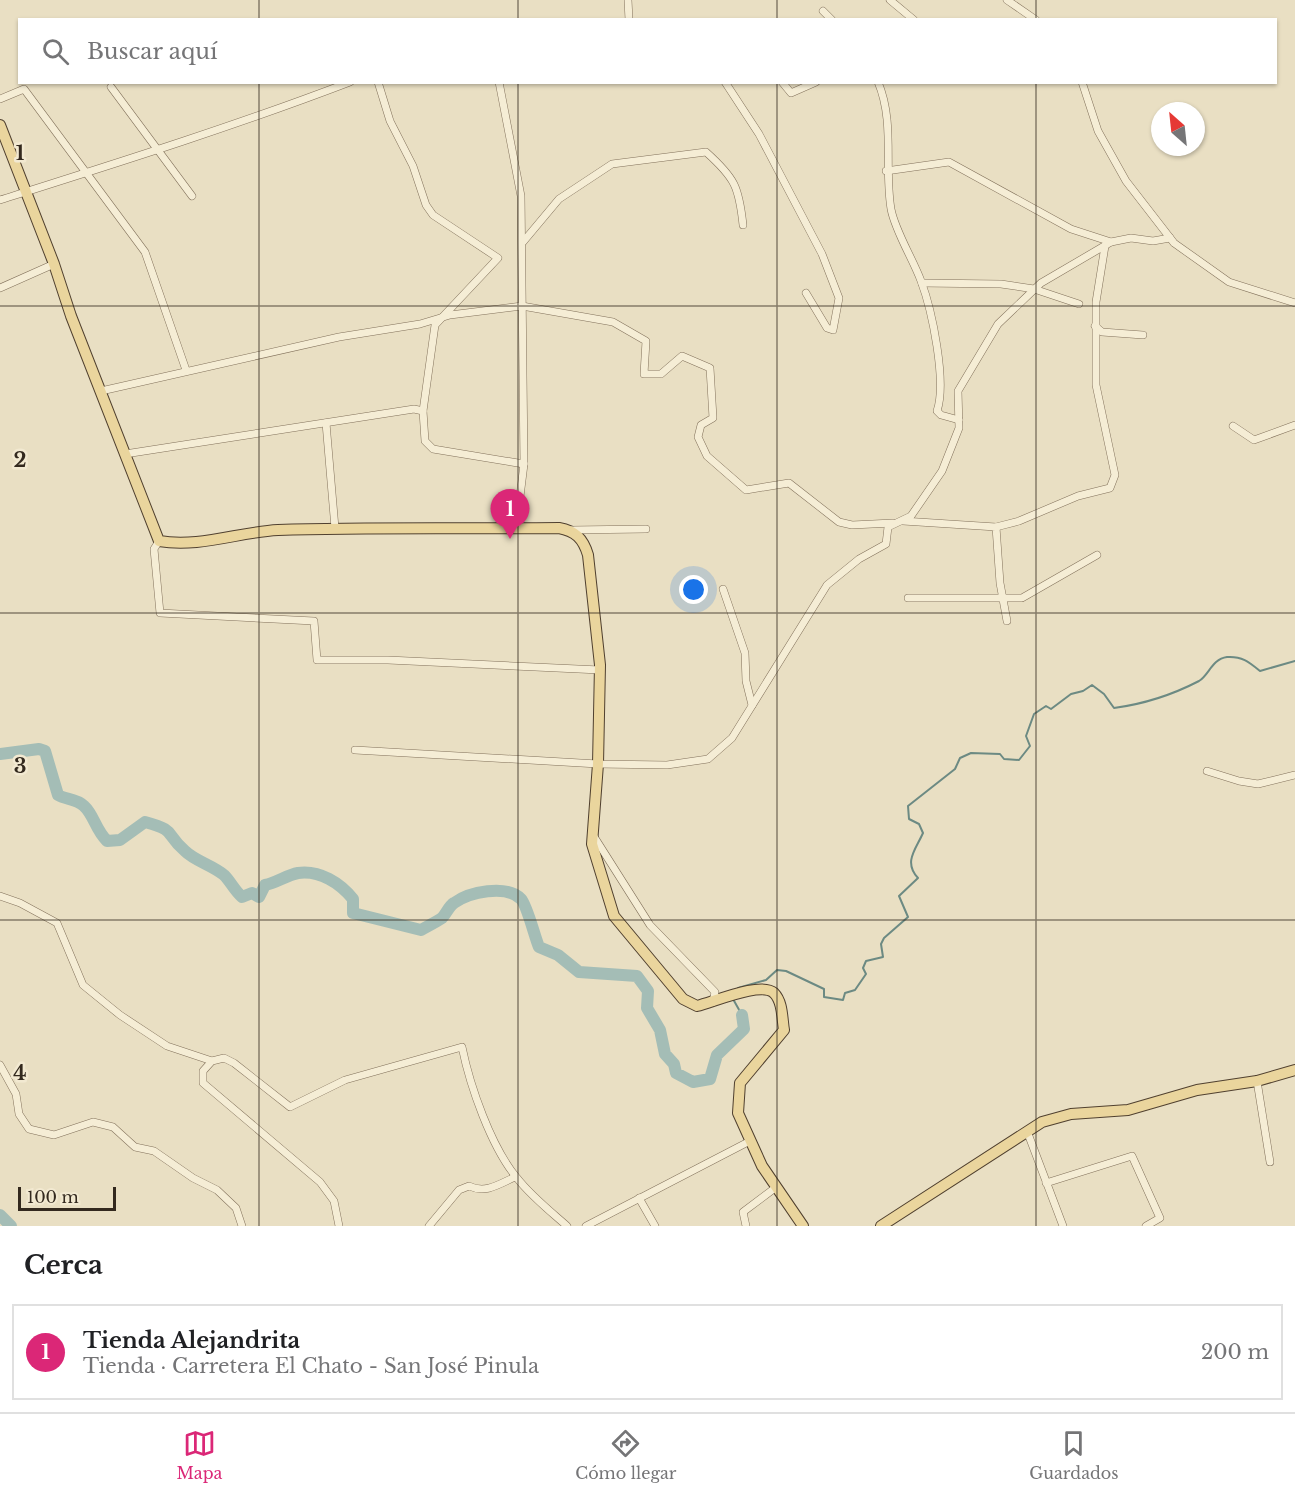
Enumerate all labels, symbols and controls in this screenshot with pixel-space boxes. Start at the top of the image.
search box [18,18,1277,84]
icon: search [39,35,72,68]
text: Buscar aquí [87,38,218,65]
north arrow [1151,102,1205,156]
text: 1 [16,141,25,165]
text: 2 [13,448,27,472]
pin: 1 [490,490,530,539]
your location [679,575,708,604]
text: 3 [14,754,26,778]
text: 4 [13,1061,27,1085]
scale bar [18,1184,116,1212]
text: 100 m [27,1187,79,1207]
text: Cerca [24,1249,103,1281]
text: Tienda Alejandrita [83,1327,300,1354]
text: 1 [41,1340,50,1364]
text: 200 m [1201,1340,1269,1364]
text: Tienda · Carretera El Chato - San José Pinula [83,1354,539,1378]
tab: Mapa [176,1427,222,1483]
tab: Cómo llegar [575,1427,677,1483]
tab: Guardados [1029,1427,1119,1483]

